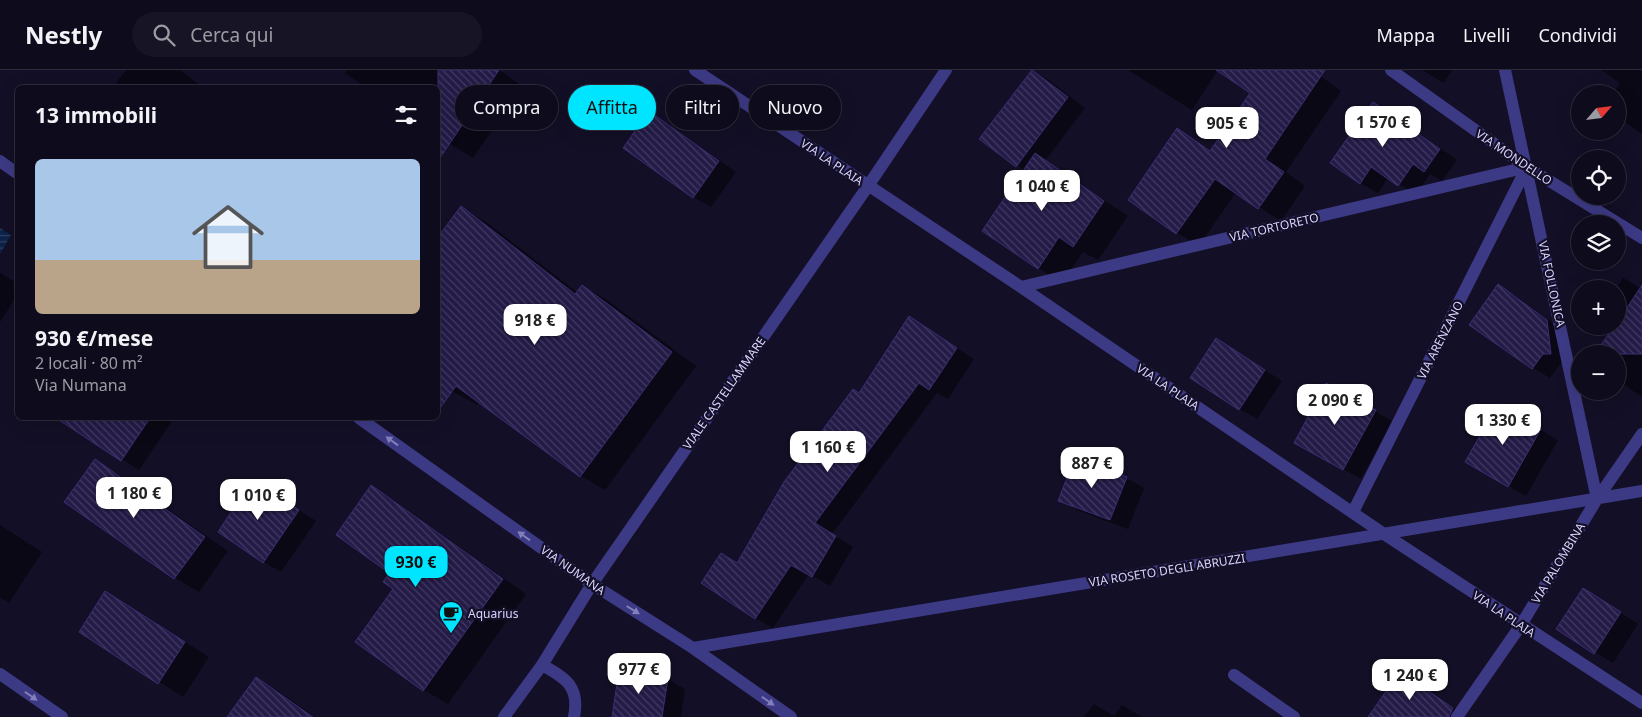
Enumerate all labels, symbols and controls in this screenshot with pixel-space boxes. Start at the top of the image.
search box [132,12,482,57]
text: Nestly [25,18,102,51]
icon: search [150,21,178,49]
text: Cerca qui [190,22,273,48]
text: Mappa [1376,23,1435,47]
text: Livelli [1463,23,1510,47]
text: Condividi [1538,23,1617,47]
chip: Compra [455,85,558,130]
chip: Affitta [568,85,656,130]
chip: Filtri [666,85,739,130]
chip: Nuovo [749,85,841,130]
north arrow [1571,85,1626,140]
map controls [1571,85,1626,400]
text: 13 immobili [35,101,157,129]
icon: filters [392,101,420,129]
pin: 905 € [1192,106,1262,149]
pin: 1 570 € [1337,106,1429,148]
text: 1 570 € [1356,111,1410,133]
text: 905 € [1207,112,1247,134]
street label: VIA MONDELLO [1473,125,1555,189]
street label: VIA LA PLAIA [797,135,867,189]
button: locate [1571,150,1626,205]
pin: 1 040 € [996,170,1088,212]
text: 1 040 € [1015,175,1069,197]
icon: home [183,192,273,282]
street label: VIA TORTORETO [1228,208,1320,246]
button: layers [1571,215,1626,270]
street label: VIA FOLLONICA [1535,239,1570,329]
button: + [1571,280,1626,335]
street label: VIA ARENZANO [1413,298,1467,382]
pin: 918 € [500,304,570,346]
text: 918 € [515,309,555,331]
text: 930 €/mese [35,324,153,352]
street label: VIALE CASTELLAMMARE [679,333,769,453]
button: − [1571,345,1626,400]
text: 2 locali · 80 m² [35,352,143,374]
street label: VIA LA PLAIA [1133,360,1203,414]
text: Via Numana [35,374,127,396]
pin: 2 090 € [1289,384,1381,426]
text: 2 090 € [1308,389,1362,411]
pin: 1 330 € [1457,404,1549,446]
text: 1 330 € [1476,409,1530,431]
pin: 1 160 € [782,430,874,473]
one-way arrow [385,436,399,446]
text: 1 160 € [801,436,855,458]
pin: 887 € [1057,446,1127,489]
text: 887 € [1072,452,1112,474]
pin: 1 180 € [88,476,180,519]
pin: 1 010 € [212,478,304,521]
text: 1 180 € [107,482,161,504]
text: 1 010 € [231,484,285,506]
street label: VIA PALOMBINA [1527,519,1589,607]
one-way arrow [517,531,531,541]
street label: VIA NUMANA [537,541,609,599]
pin: 930 € [381,546,451,588]
street label: VIA ROSETO DEGLI ABRUZZI [1088,549,1246,591]
text: 930 € [396,551,436,573]
street label: VIA LA PLAIA [1469,587,1539,641]
cafe icon: Aquarius [438,600,464,634]
place label: Aquarius [468,605,519,622]
one-way arrow [627,606,640,615]
pin: 977 € [604,652,674,695]
text: 977 € [619,658,659,680]
pin: 1 240 € [1364,658,1456,701]
text: 1 240 € [1383,664,1437,686]
one-way arrow [24,691,38,701]
one-way arrow [761,696,775,706]

